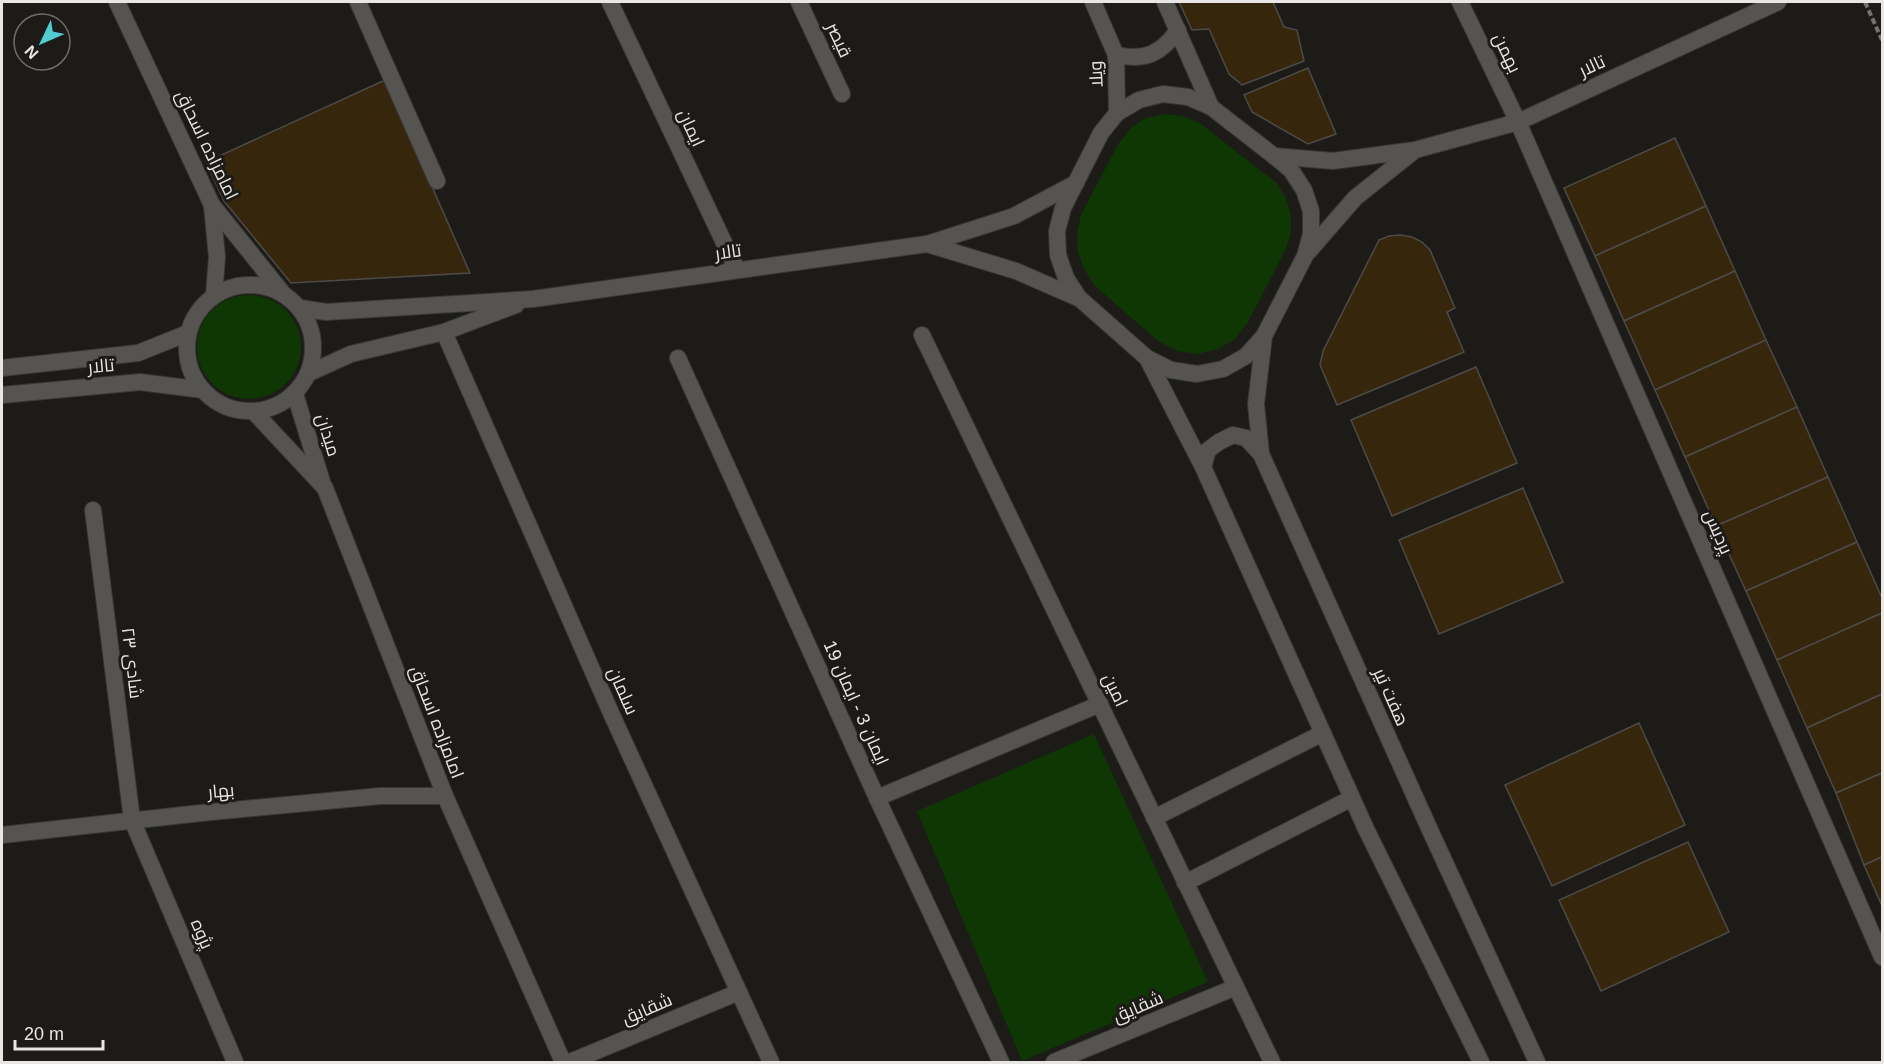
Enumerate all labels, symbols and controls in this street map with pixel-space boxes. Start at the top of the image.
north arrow [12,12,72,72]
street label: قیصر [821,18,856,61]
street label: بهمن [1488,30,1525,76]
text: N [21,42,42,62]
street label: تالار [1575,51,1609,82]
street label: ویلا [1085,60,1108,88]
street label: امامزاده اسحاق [170,87,242,204]
street label: ایمان [673,106,708,150]
street label: تالار [713,240,743,265]
street label: تالار [86,355,115,378]
street label: میدان [311,411,344,459]
street label: پردیس [1698,507,1737,558]
street label: شادی ۲۳ [117,626,146,700]
street label: ایمان 3 - ایمان 19 [819,638,892,769]
street label: امامزاده اسحاق [404,663,468,782]
street label: سلمان [603,664,642,718]
street label: هفت تیر [1368,664,1413,729]
street label: امین [1098,670,1132,710]
street label: بهار [206,780,235,803]
street label: پژوه [185,916,217,953]
street label: شقایق [1110,988,1167,1028]
street label: شقایق [619,990,676,1030]
scale bar [15,1013,104,1051]
text: 20 m [24,1024,64,1044]

